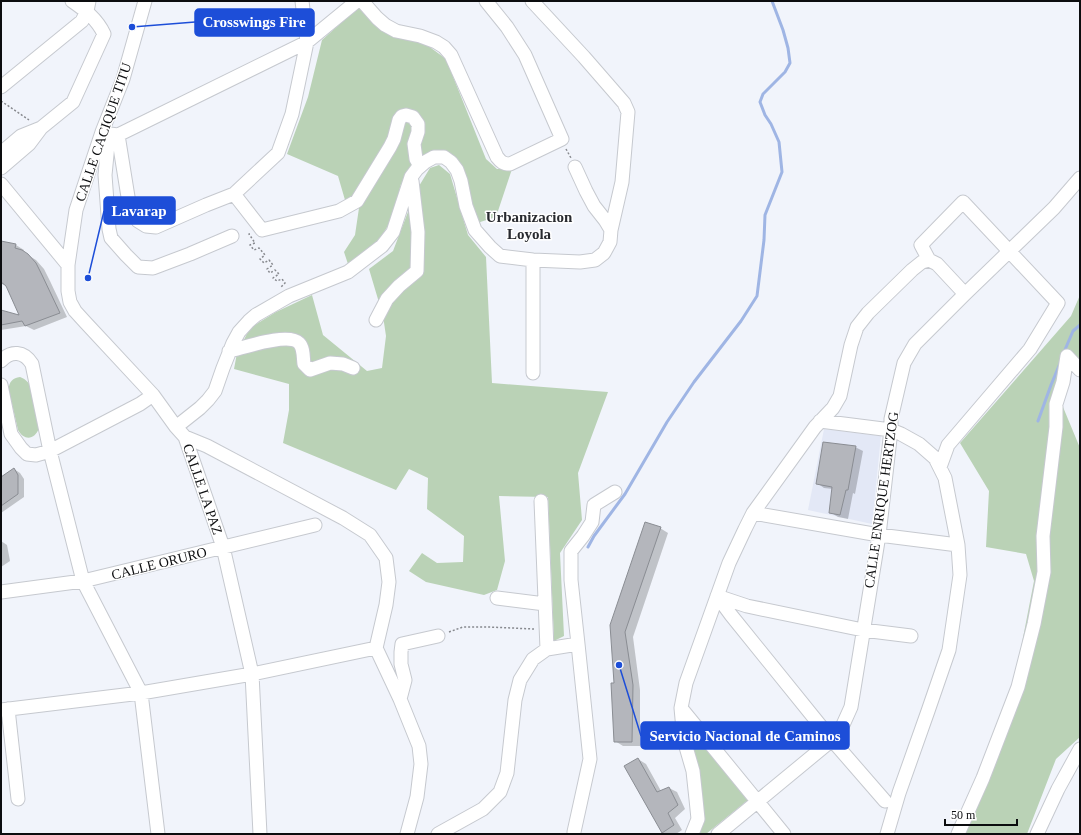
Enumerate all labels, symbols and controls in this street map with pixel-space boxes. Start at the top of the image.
callout: Crosswings Fire [195,9,314,36]
text: Crosswings Fire [202,14,306,30]
street label: CALLE CACIQUE TITU [73,61,134,204]
callout: Lavarap [104,197,175,224]
text: Lavarap [111,203,167,219]
district label: Urbanizacion Loyola [486,209,573,242]
street label: CALLE ENRIQUE HERTZOG [862,411,901,589]
street label: CALLE LA PAZ [180,442,225,537]
street label: CALLE ORURO [110,544,208,583]
callout: Servicio Nacional de Caminos [641,722,849,749]
text: Servicio Nacional de Caminos [649,728,841,744]
scale bar [945,801,1017,827]
text: 50 m [951,808,976,822]

